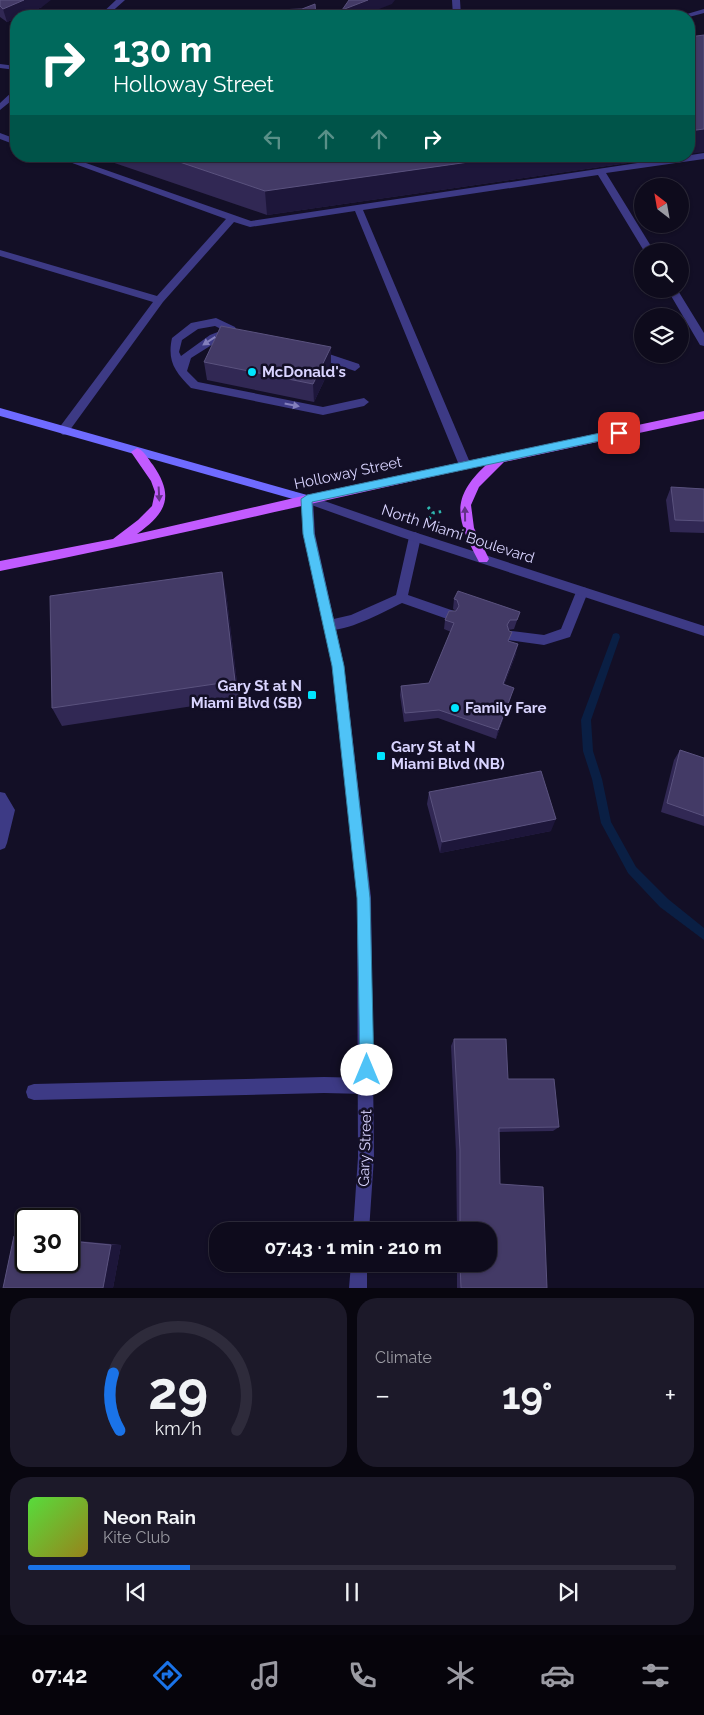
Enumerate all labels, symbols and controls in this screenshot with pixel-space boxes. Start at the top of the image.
text: 130 m [113,29,212,70]
icon: right [30,30,95,95]
text: Holloway Street [113,71,274,97]
icon: left [259,125,287,153]
icon: ahead [312,125,340,153]
icon: ahead [365,125,393,153]
icon: right [418,125,446,153]
north arrow [634,178,689,232]
map controls [634,178,689,363]
button: search [634,243,689,298]
button: layers [634,308,689,363]
one-way arrow [202,336,215,346]
place label: McDonald's [262,363,346,381]
marker: McDonald's [246,366,258,378]
one-way arrow [285,401,300,409]
pin [598,412,640,454]
icon: arrive [605,419,633,447]
street label: Holloway Street [292,453,404,493]
one-way arrow [156,487,164,503]
street label: North Miami Boulevard [379,501,537,567]
one-way arrow [461,506,469,522]
place label: Gary St at N Miami Blvd (SB) [191,677,302,712]
marker: Gary St at N Miami Blvd (SB) [306,689,318,701]
place label: Family Fare [465,699,546,717]
marker: Family Fare [449,702,461,714]
place label: Gary St at N Miami Blvd (NB) [391,738,505,773]
marker: Gary St at N Miami Blvd (NB) [375,750,387,762]
position arrow [340,1043,392,1095]
street label: Gary Street [355,1109,375,1187]
speed limit sign: 30 [15,1208,80,1273]
text: 07:43 · 1 min · 210 m [264,1236,442,1258]
text: Climate [375,1348,432,1367]
text: 29 [149,1360,208,1421]
text: 19° [502,1373,553,1418]
text: − [375,1379,390,1412]
text: + [664,1379,676,1412]
text: km/h [155,1418,202,1439]
text: Neon Rain [103,1506,196,1528]
text: Kite Club [103,1528,170,1547]
icon: previous [122,1578,150,1606]
icon: pause [338,1578,366,1606]
icon: next [554,1578,582,1606]
icon: directions [150,1658,185,1693]
icon: music [248,1658,283,1693]
icon: phone [345,1658,380,1693]
icon: climate [443,1658,478,1693]
icon: car [540,1658,575,1693]
icon: filters [638,1658,673,1693]
text: 07:42 [31,1662,88,1688]

